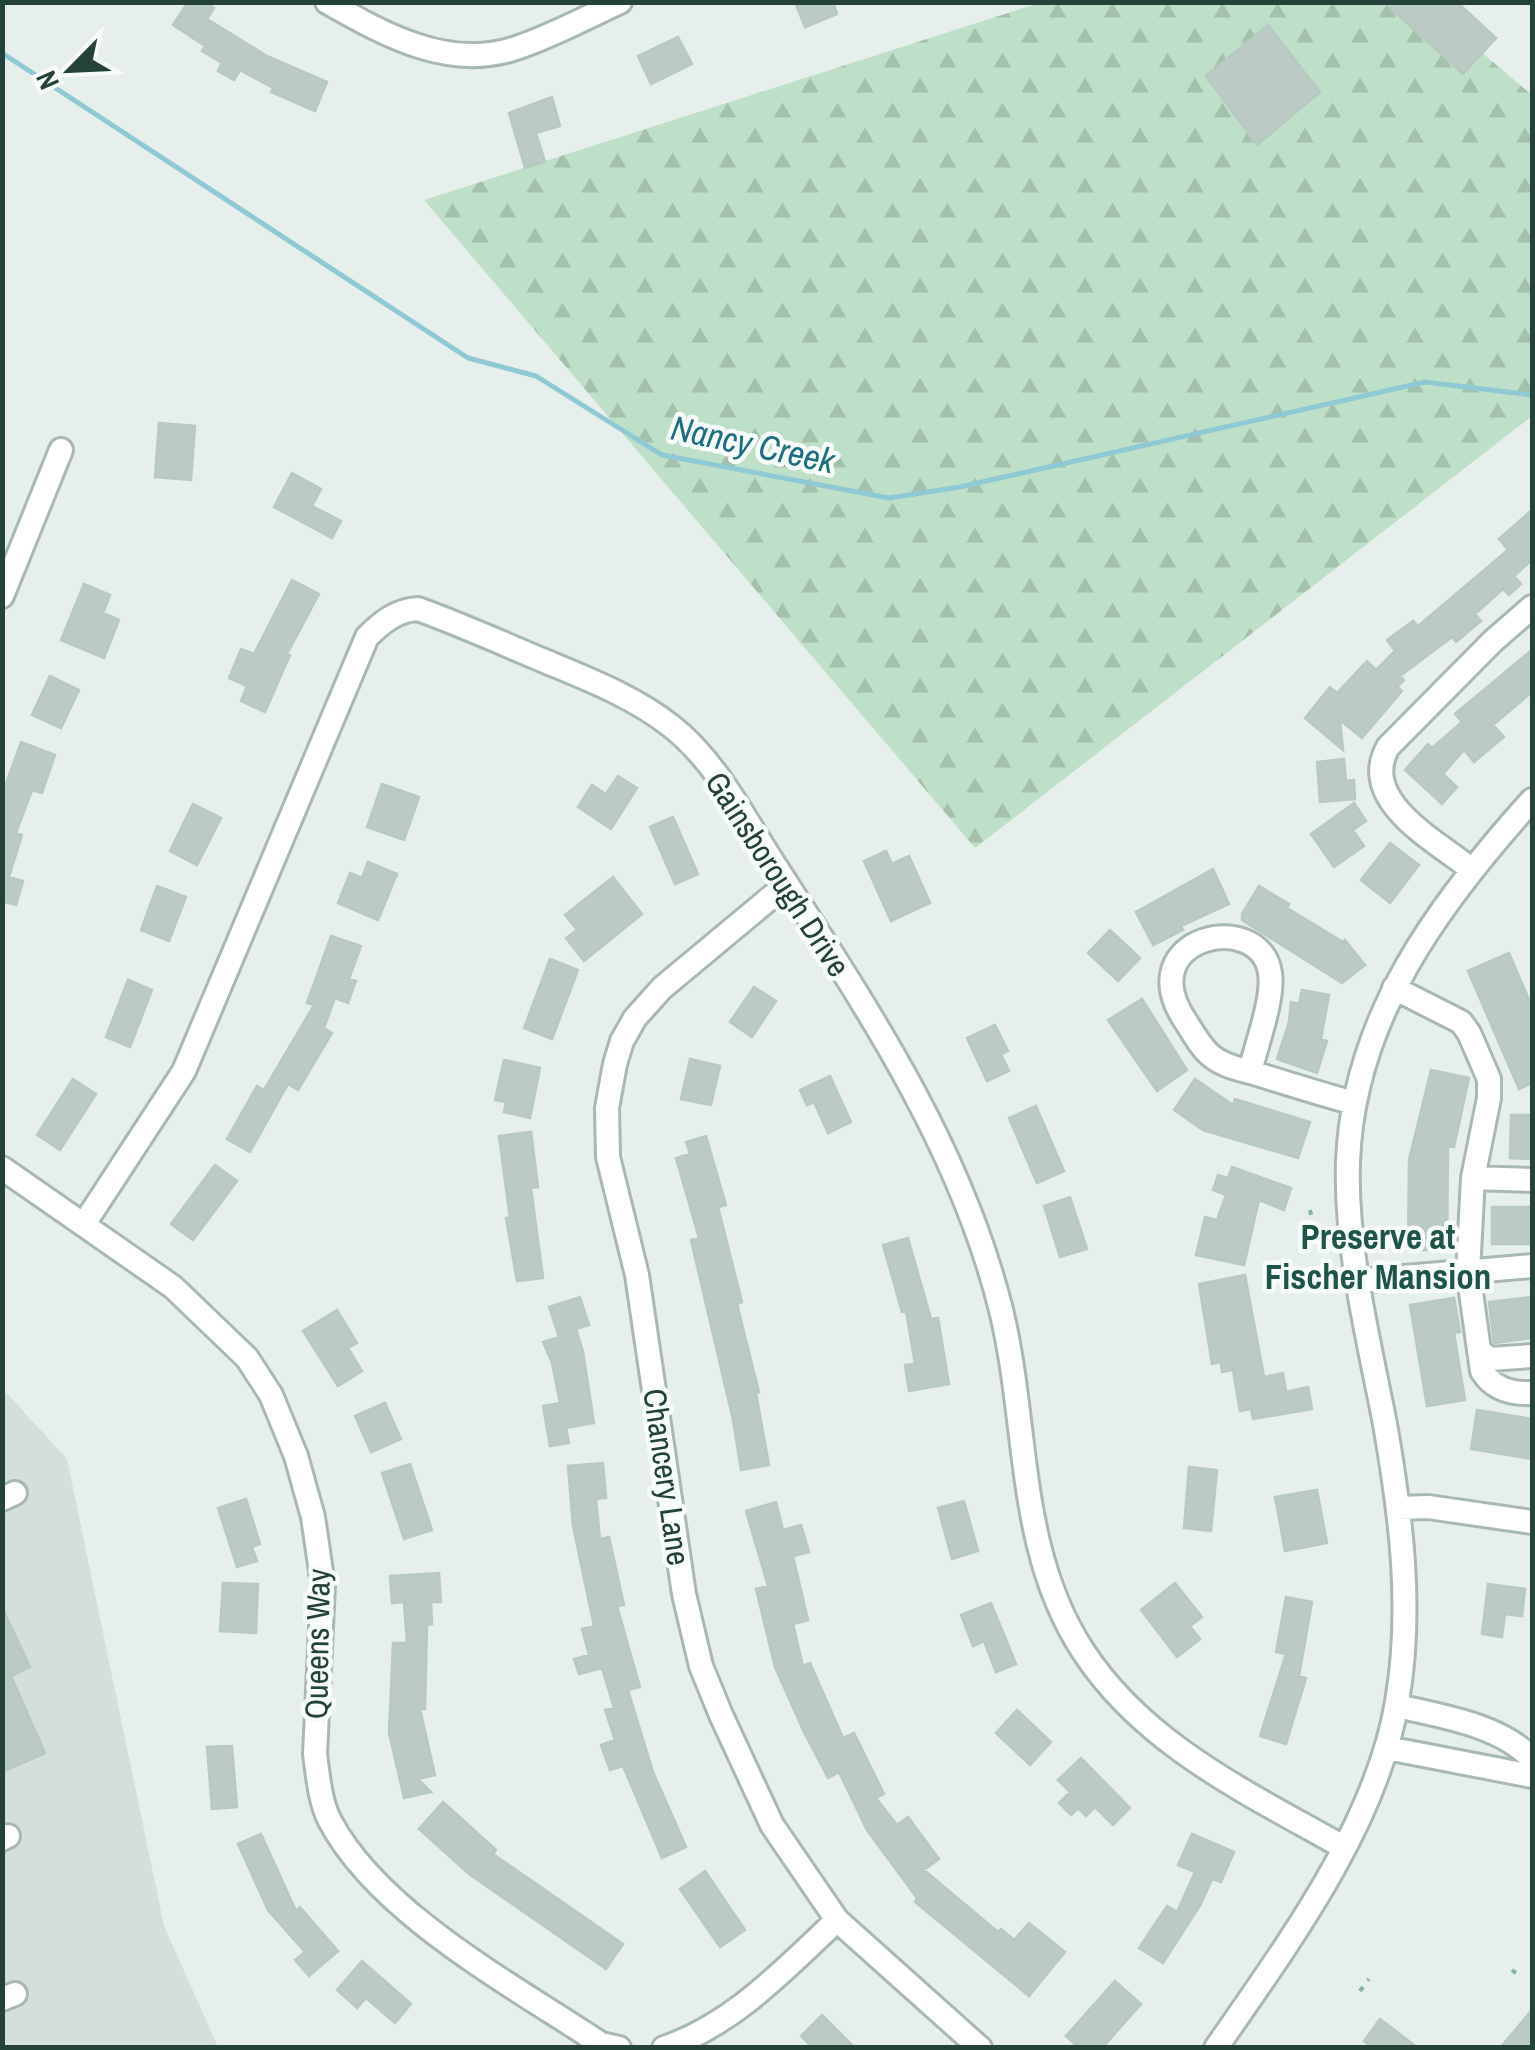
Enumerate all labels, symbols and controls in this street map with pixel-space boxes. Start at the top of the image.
north arrow [20,20,120,120]
text: N [26,65,68,95]
water label: Nancy Creek [667,404,841,485]
street label: Gainsborough Drive [696,763,860,985]
district label: Preserve at Fischer Mansion [1265,1213,1491,1300]
street label: Chancery Lane [633,1386,701,1568]
street label: Queens Way [294,1568,340,1720]

